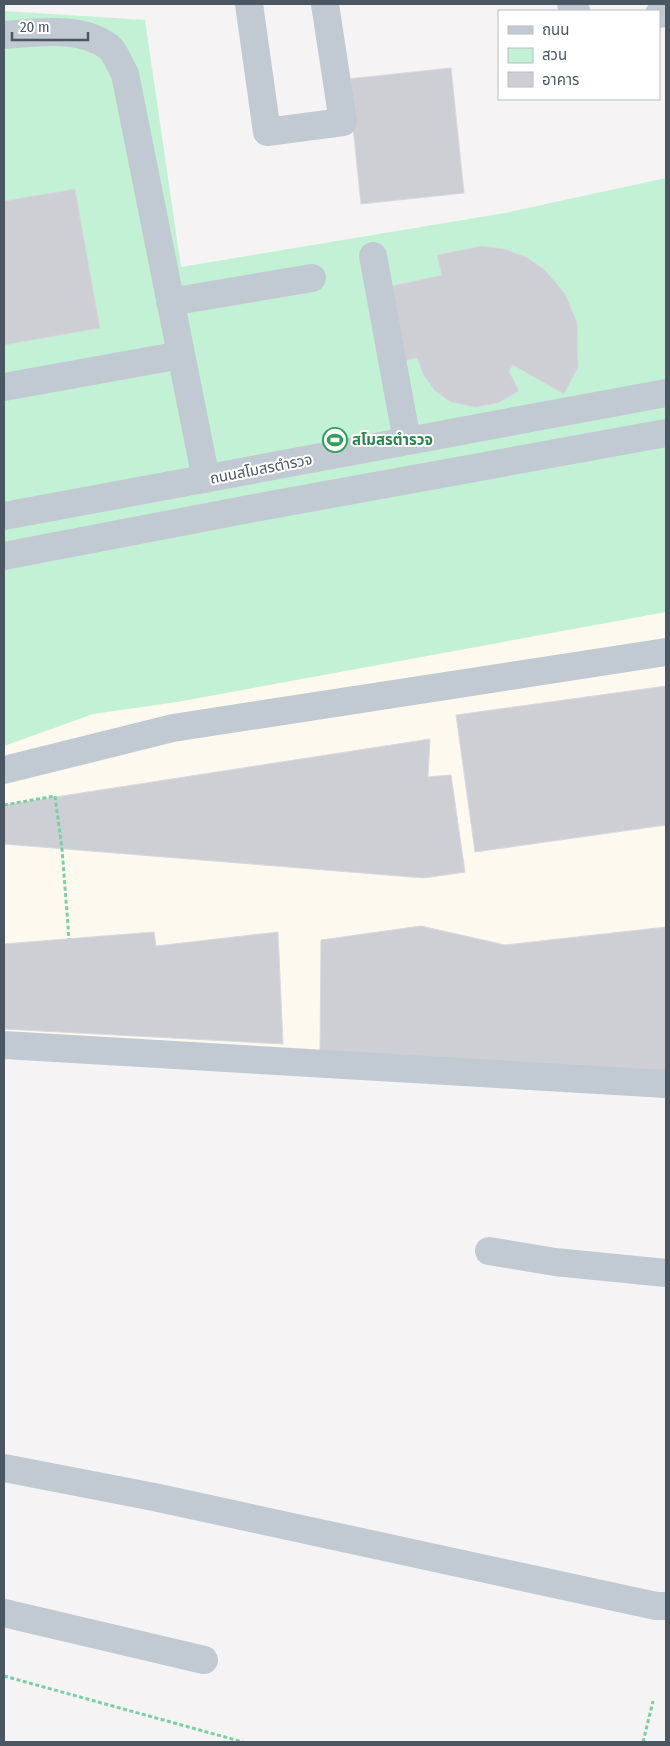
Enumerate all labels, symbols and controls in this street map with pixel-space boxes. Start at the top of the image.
scale bar [12,10,89,42]
legend [498,10,660,100]
text: 20 m [20,18,50,36]
text: ถนน [542,21,569,39]
text: สวน [542,46,567,64]
text: อาคาร [542,71,579,89]
sports icon: สโมสรตำรวจ [322,427,348,453]
place label: สโมสรตำรวจ [352,431,433,449]
street label: ถนนสโมสรตำรวจ [208,450,314,488]

